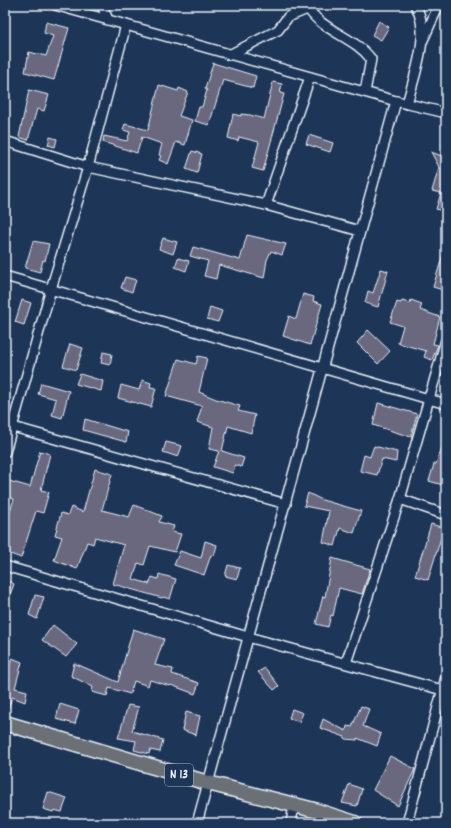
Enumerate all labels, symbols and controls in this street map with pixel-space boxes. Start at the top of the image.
road number: N 13 [165,764,193,786]

